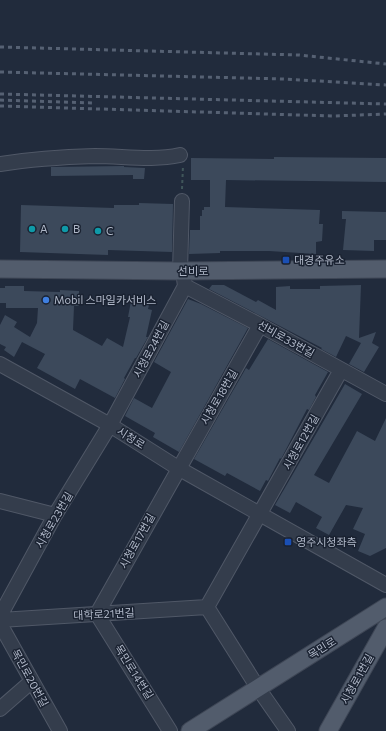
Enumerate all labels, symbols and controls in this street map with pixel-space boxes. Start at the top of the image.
place label: A [40,222,48,235]
place label: B [73,222,80,235]
marker: A [27,224,37,234]
marker: B [60,224,70,234]
place label: C [106,224,114,237]
marker: C [93,226,103,236]
place label: 대경주유소 [294,253,345,266]
marker: 대경주유소 [281,255,291,265]
street label: 선비로 [178,264,208,277]
place label: Mobil 스마일카서비스 [54,293,156,306]
marker: Mobil 스마일카서비스 [41,295,51,305]
street label: 시청로24번길 [130,318,171,380]
street label: 선비로33번길 [255,318,317,360]
street label: 시청로18번길 [197,367,240,427]
street label: 시청로12번길 [280,412,321,472]
street label: 시청로 [115,424,148,451]
street label: 시청로23번길 [32,489,75,550]
street label: 시청로17번길 [116,511,157,571]
place label: 영주시청좌측 [296,535,357,548]
marker: 영주시청좌측 [283,537,293,547]
street label: 대학로21번길 [73,605,135,622]
street label: 목민로 [305,634,338,661]
street label: 목민로14번길 [113,642,156,701]
street label: 목민로20번길 [9,647,52,709]
street label: 시청로1번길 [337,651,376,706]

